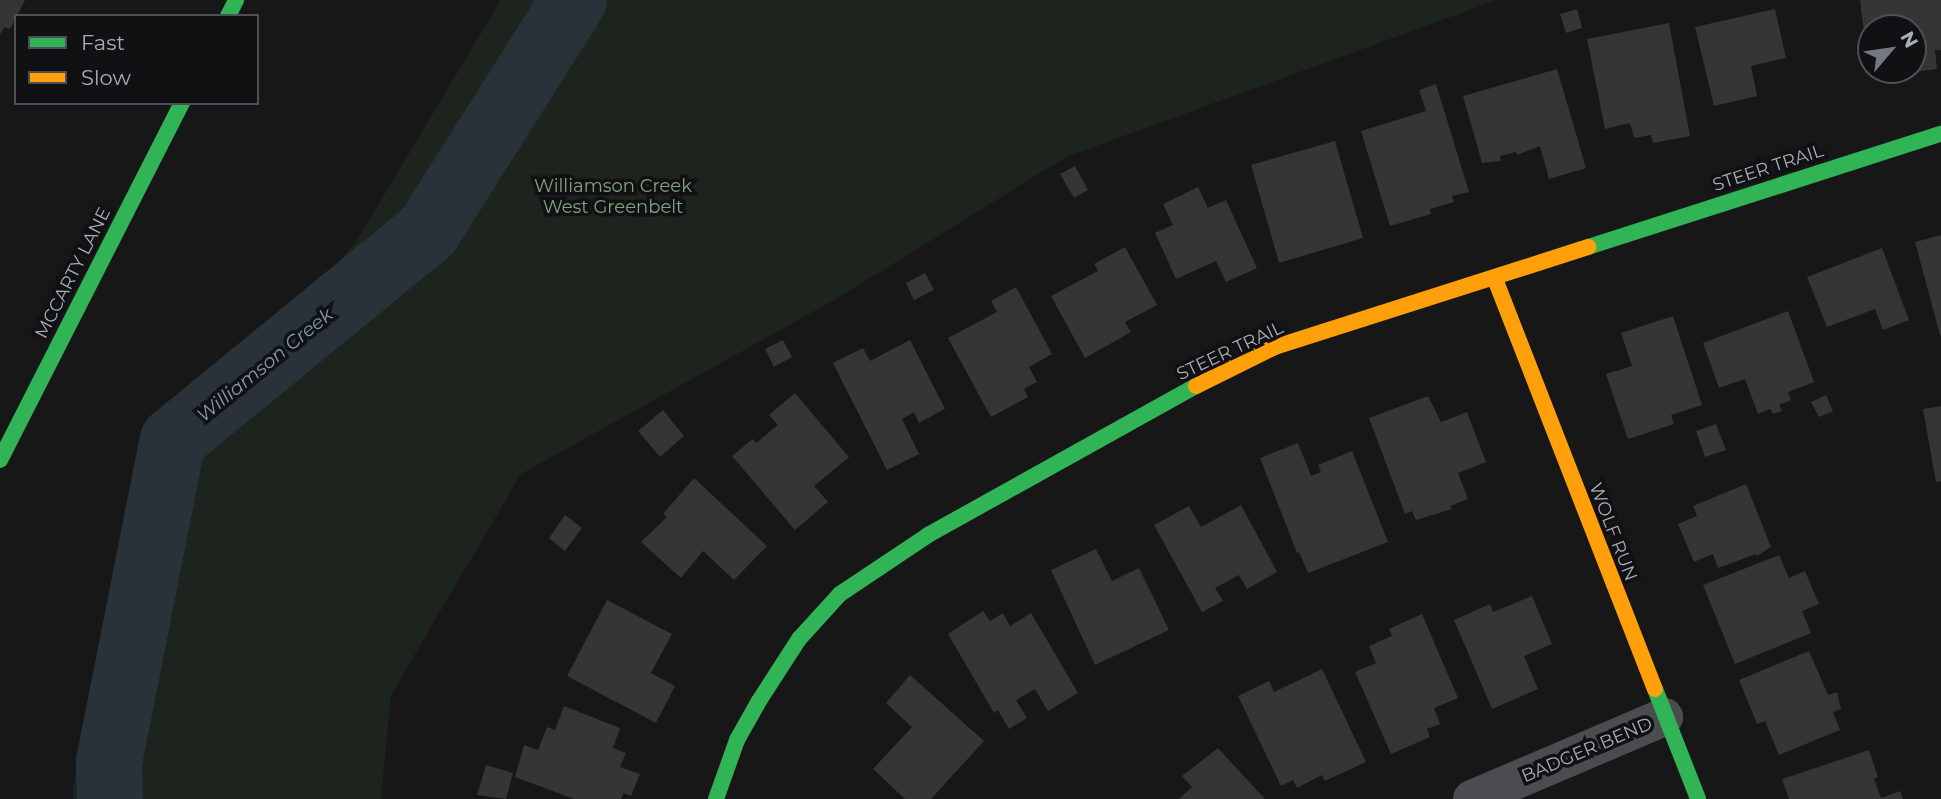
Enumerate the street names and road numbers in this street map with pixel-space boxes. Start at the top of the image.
street label: STEER TRAIL [1710,140,1826,196]
street label: MCCARTY LANE [31,204,115,342]
street label: STEER TRAIL [1173,317,1287,385]
street label: WOLF RUN [1584,480,1642,584]
street label: BADGER BEND [1518,713,1656,787]

